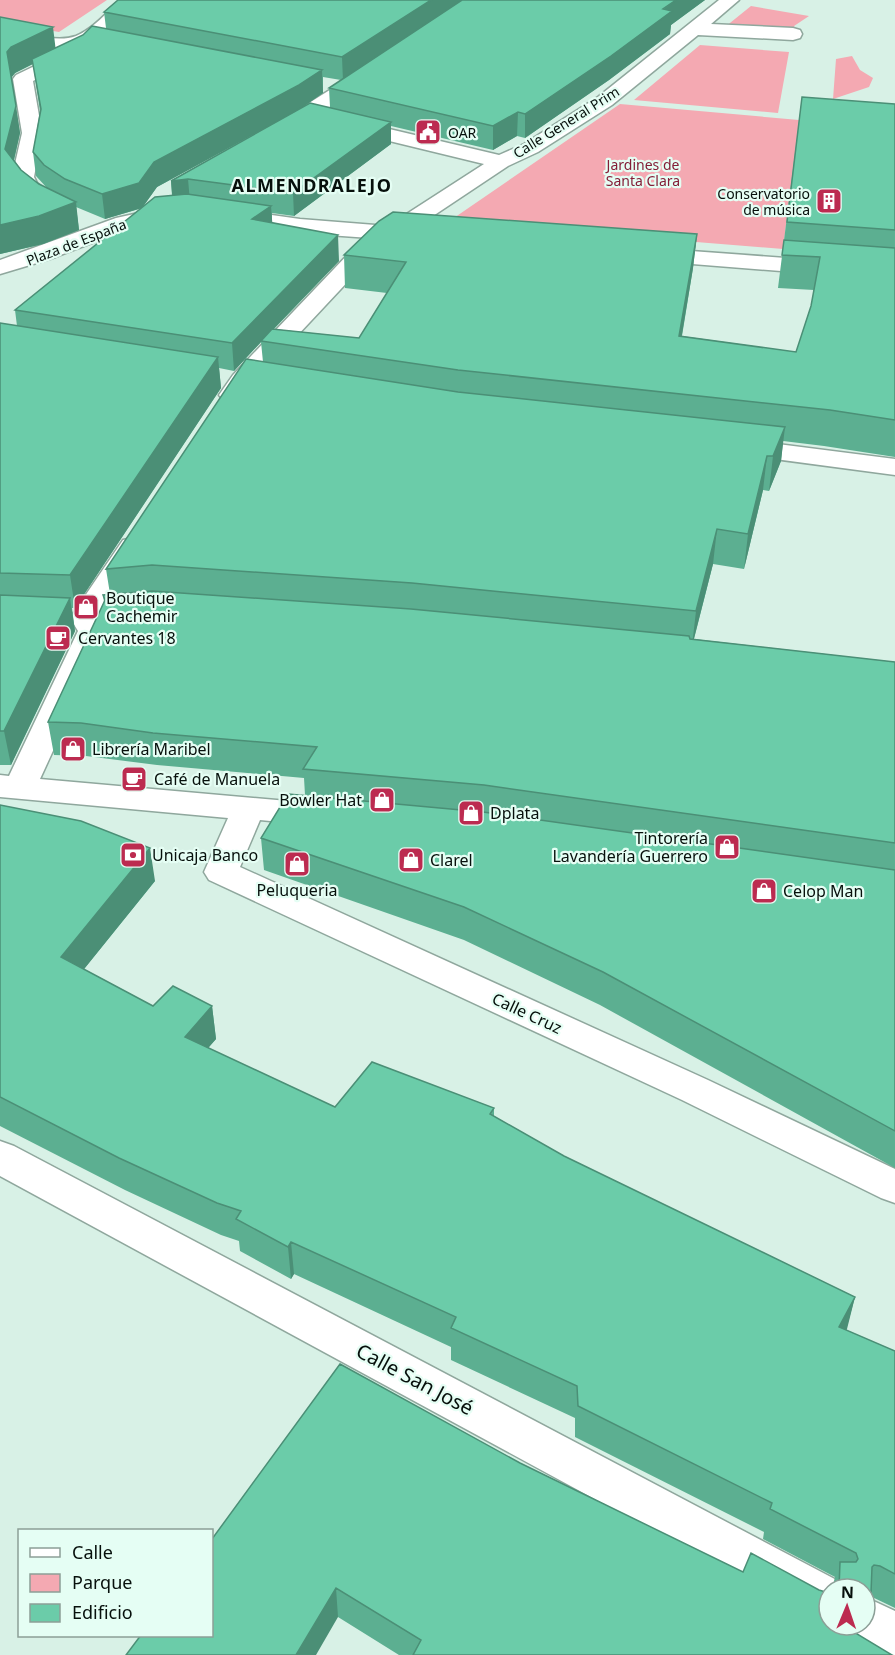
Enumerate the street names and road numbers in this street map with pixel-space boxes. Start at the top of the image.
street label: Calle General Prim [509,82,623,162]
street label: Plaza de España [23,214,129,270]
street label: Calle Cruz [489,987,565,1039]
street label: Calle San José [352,1337,478,1421]

